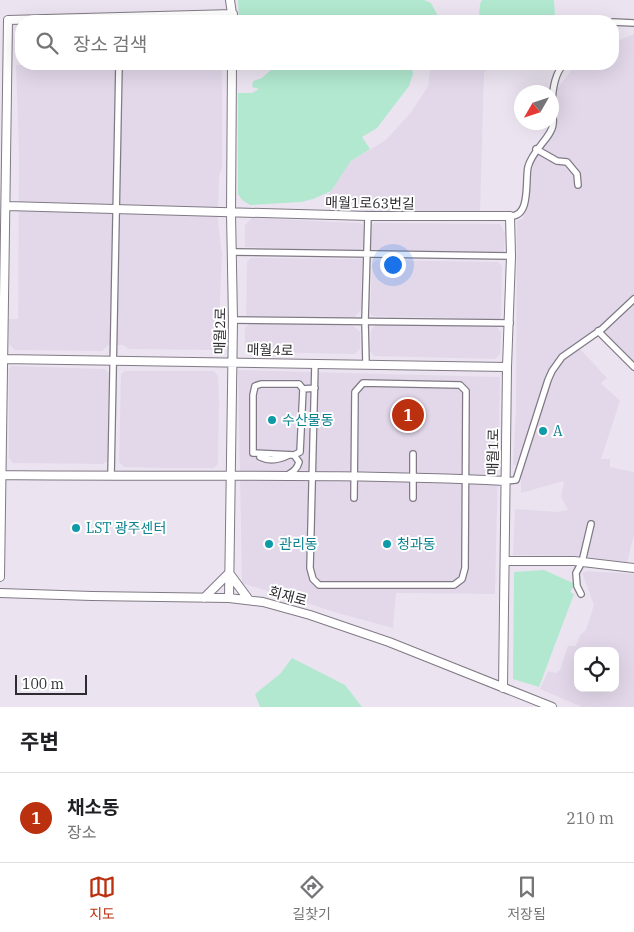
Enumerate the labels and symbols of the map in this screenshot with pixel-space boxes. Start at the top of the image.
north arrow [514,85,559,130]
street label: 매월1로63번길 [325,193,415,213]
your location [380,252,406,278]
street label: 매월2로 [211,307,229,355]
street label: 매월4로 [246,341,294,359]
pin: 1 [392,396,424,434]
place label: 수산물동 [282,411,334,429]
marker: 수산물동 [266,414,278,426]
place label: A [553,422,563,440]
marker: A [537,425,549,437]
street label: 매월1로 [484,428,502,476]
place label: LST 광주센터 [86,519,166,537]
marker: LST 광주센터 [70,522,82,534]
place label: 관리동 [279,535,318,553]
place label: 청과동 [397,535,436,553]
marker: 관리동 [263,538,275,550]
marker: 청과동 [381,538,393,550]
street label: 회재로 [267,582,309,610]
scale bar [15,672,88,695]

